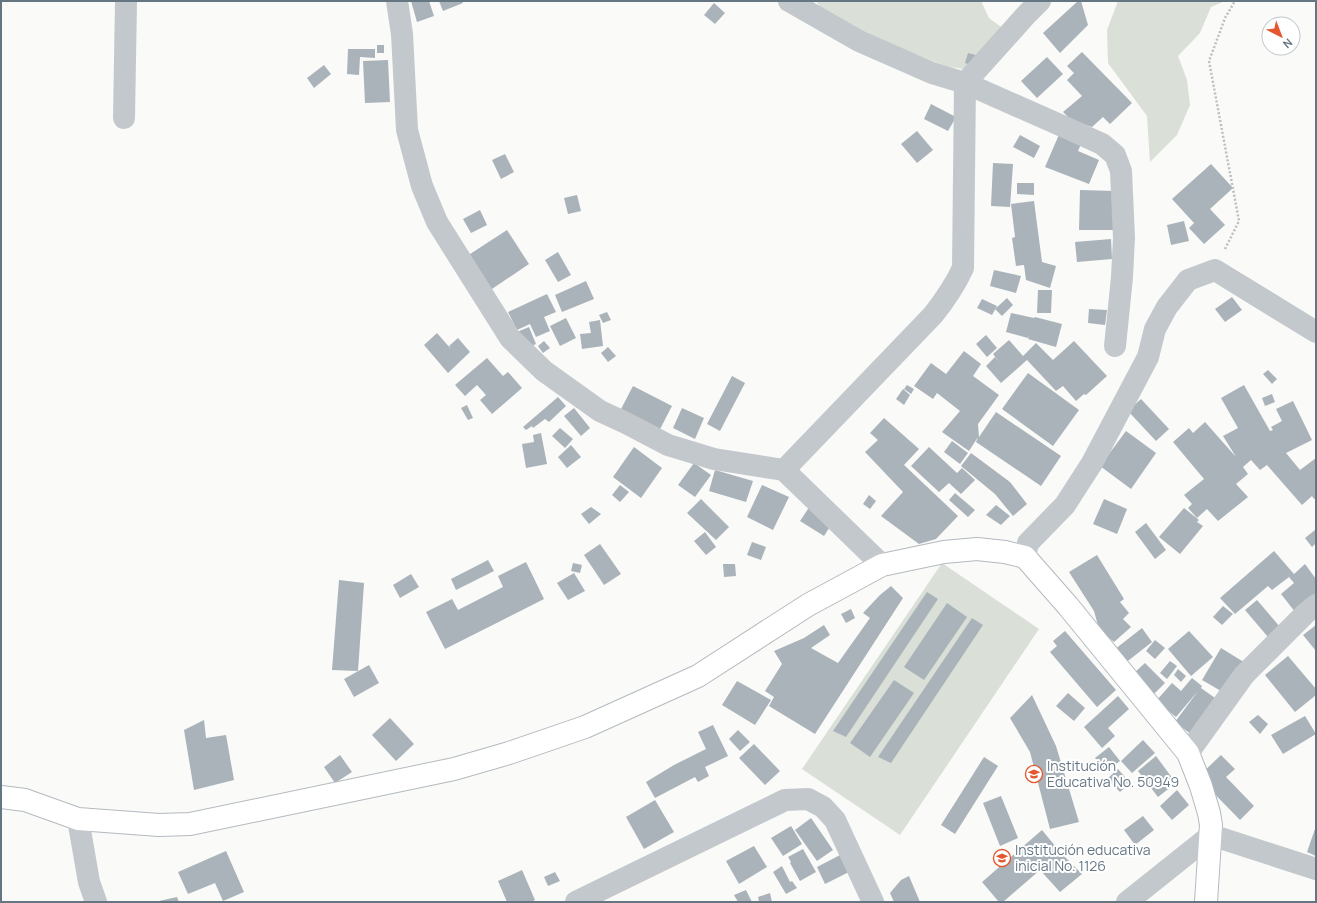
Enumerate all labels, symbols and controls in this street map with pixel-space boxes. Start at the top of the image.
north arrow [1261,16,1301,56]
text: N [1280,36,1296,52]
place label: Institución Educativa No. 50949 [1047,756,1179,791]
school or university icon: Institución Educativa No. 50949 [1024,764,1044,784]
place label: Institución educativa inicial No. 1126 [1015,840,1151,875]
school or university icon: Institución educativa inicial No. 1126 [992,848,1012,868]

